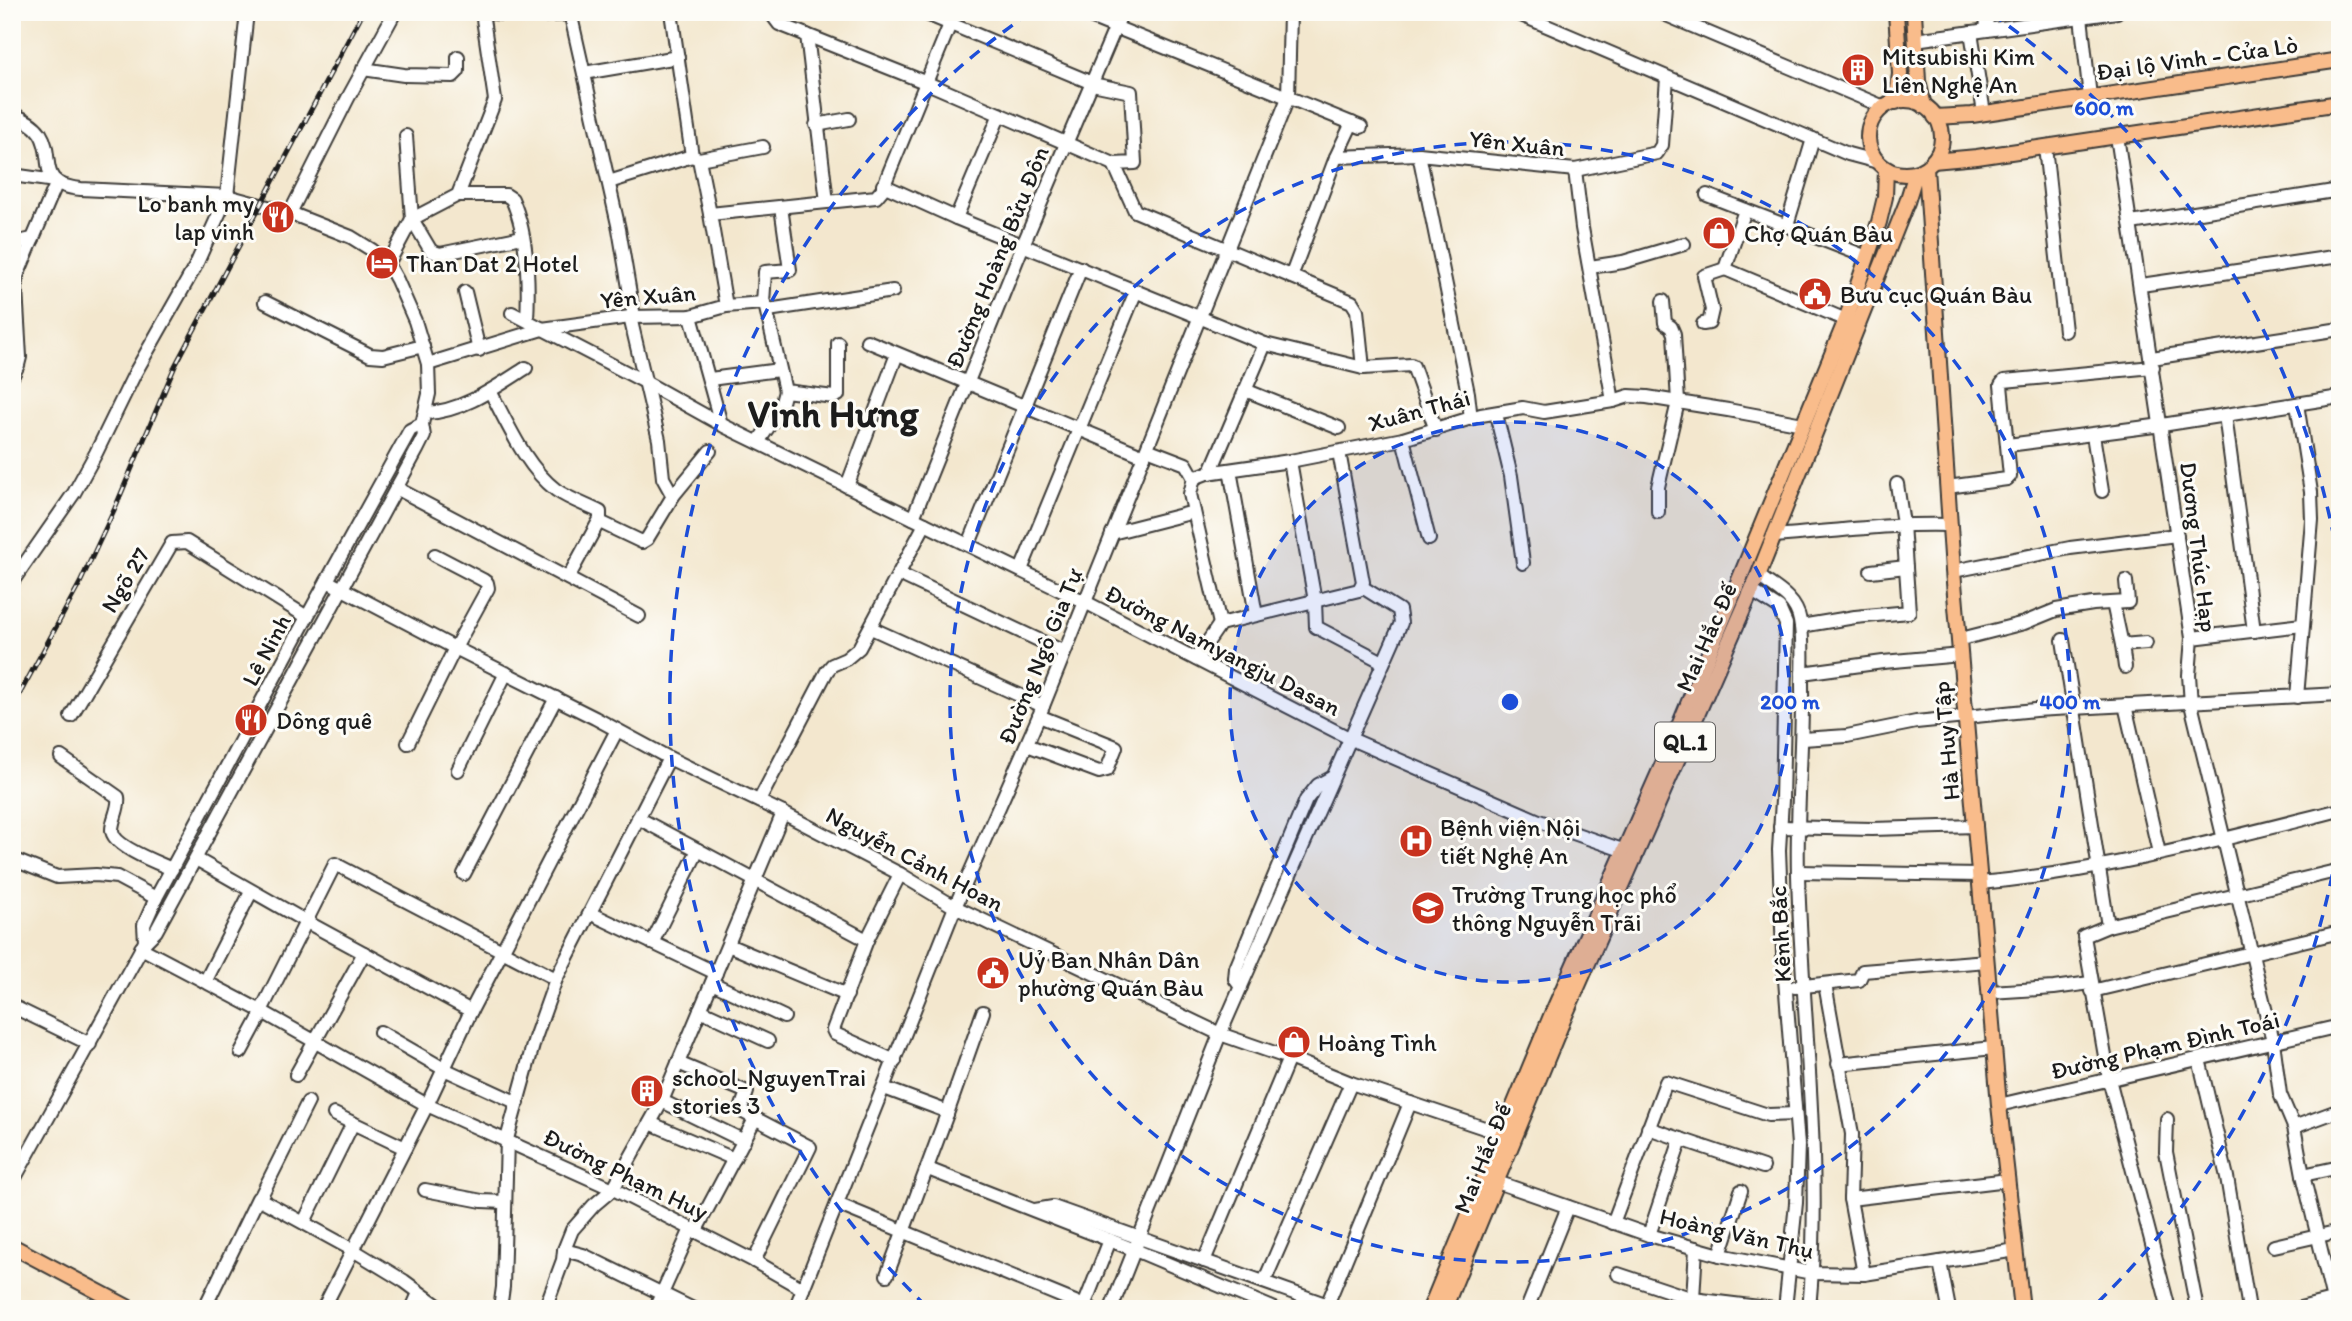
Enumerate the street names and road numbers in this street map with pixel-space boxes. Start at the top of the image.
street label: Đại lộ Vinh - Cửa Lò [2094,29,2300,87]
street label: Yên Xuân [1468,124,1566,162]
street label: Đường Hoàng Bửu Đôn [939,141,1055,372]
street label: Yên Xuân [599,277,697,315]
street label: Xuân Thái [1365,382,1473,438]
street label: Dương Thúc Hạp [2174,460,2224,634]
street label: Ngõ 27 [94,542,156,618]
street label: Đường Ngô Gia Tự [991,563,1089,748]
street label: Mai Hắc Đế [1669,577,1743,696]
street label: Đường Namyangju Dasan [1101,578,1346,722]
street label: Lê Ninh [235,609,297,691]
street label: Hà Huy Tập [1926,680,1966,802]
road number: QL.1 [1655,722,1715,762]
street label: Nguyễn Cảnh Hoan [821,800,1009,918]
street label: Kênh Bắc [1763,885,1797,983]
street label: Đường Phạm Đình Toái [2048,1005,2282,1085]
street label: Mai Hắc Đế [1447,1098,1517,1217]
street label: Đường Phạm Huy [539,1122,713,1226]
street label: Hoàng Văn Thụ [1657,1201,1817,1265]

